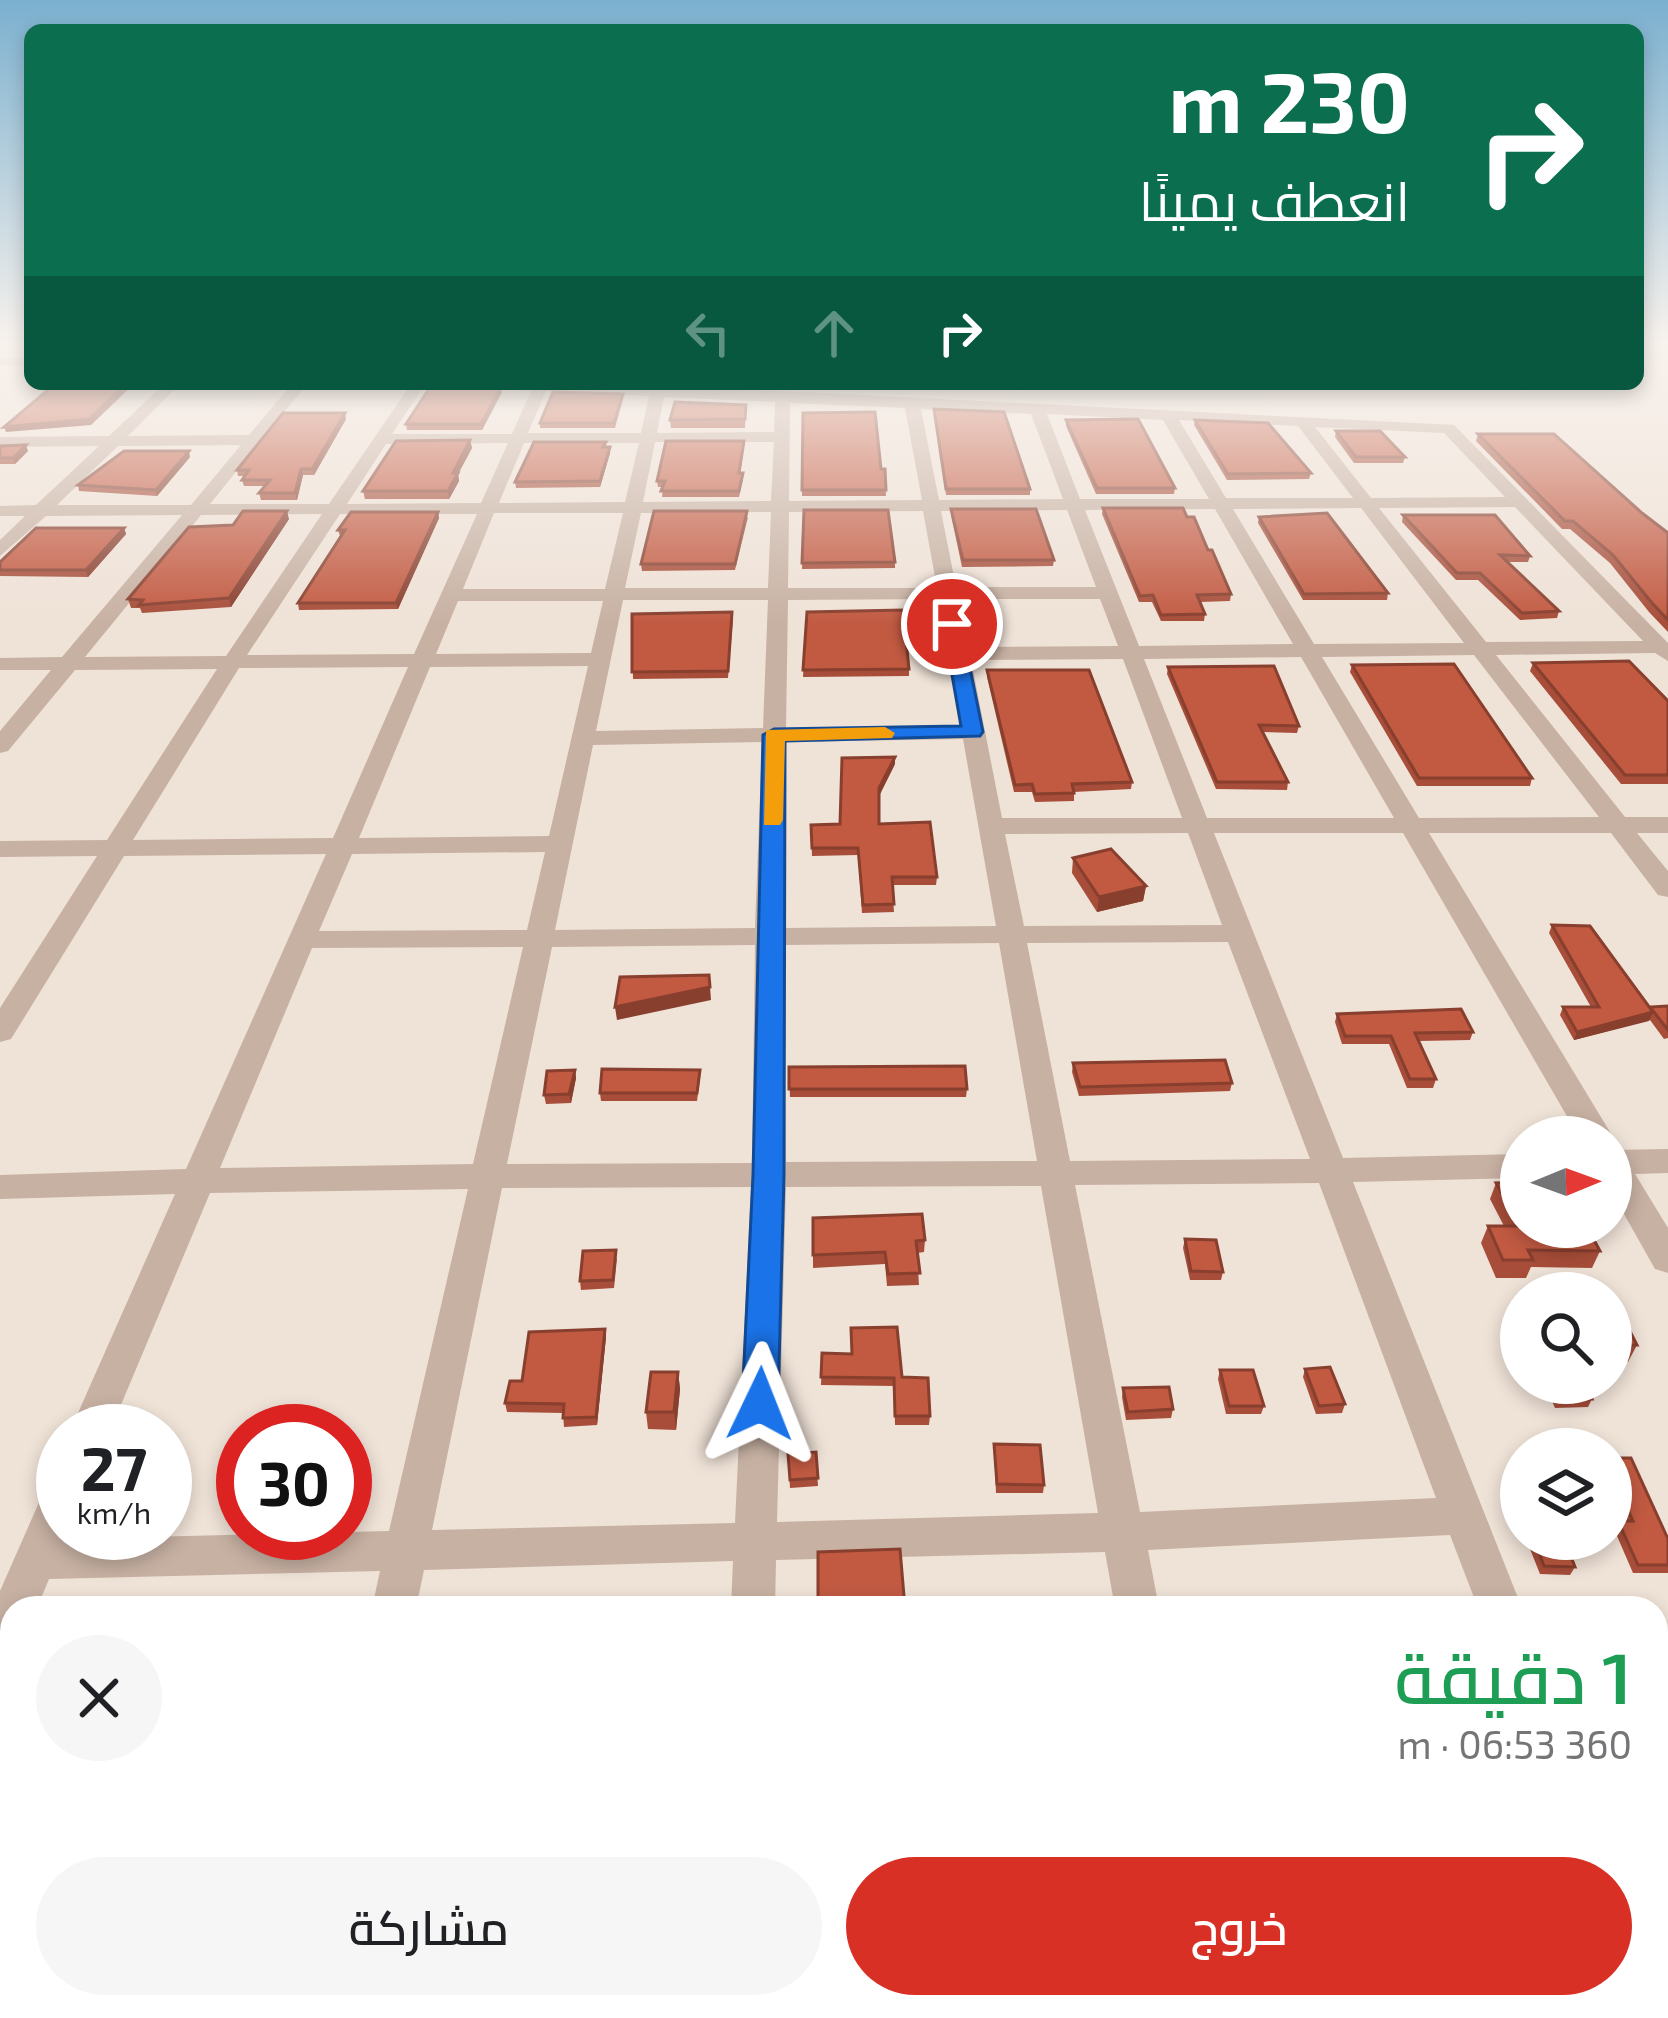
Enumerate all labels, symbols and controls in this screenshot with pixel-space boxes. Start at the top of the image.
text: 230 m [1168,49,1410,150]
icon: right [1452,72,1608,228]
text: انعطف يمينًا [1139,167,1410,232]
icon: left [675,300,741,366]
icon: ahead [801,300,867,366]
icon: right [927,300,993,366]
pin [901,573,1003,675]
icon: arrive [919,591,985,657]
north arrow [1500,1116,1632,1248]
map controls [1500,1116,1632,1560]
button: search [1500,1272,1632,1404]
position arrow [697,1341,823,1467]
speed limit sign: 30 [216,1404,372,1560]
button: layers [1500,1428,1632,1560]
text: 27 [81,1431,147,1503]
text: km/h [77,1494,151,1530]
text: 1 دقيقة [1394,1632,1632,1718]
button: close [36,1635,162,1761]
text: 360 m · 06:53 [1397,1720,1632,1767]
button: مشاركة [36,1857,822,1995]
button: خروج [846,1857,1632,1995]

